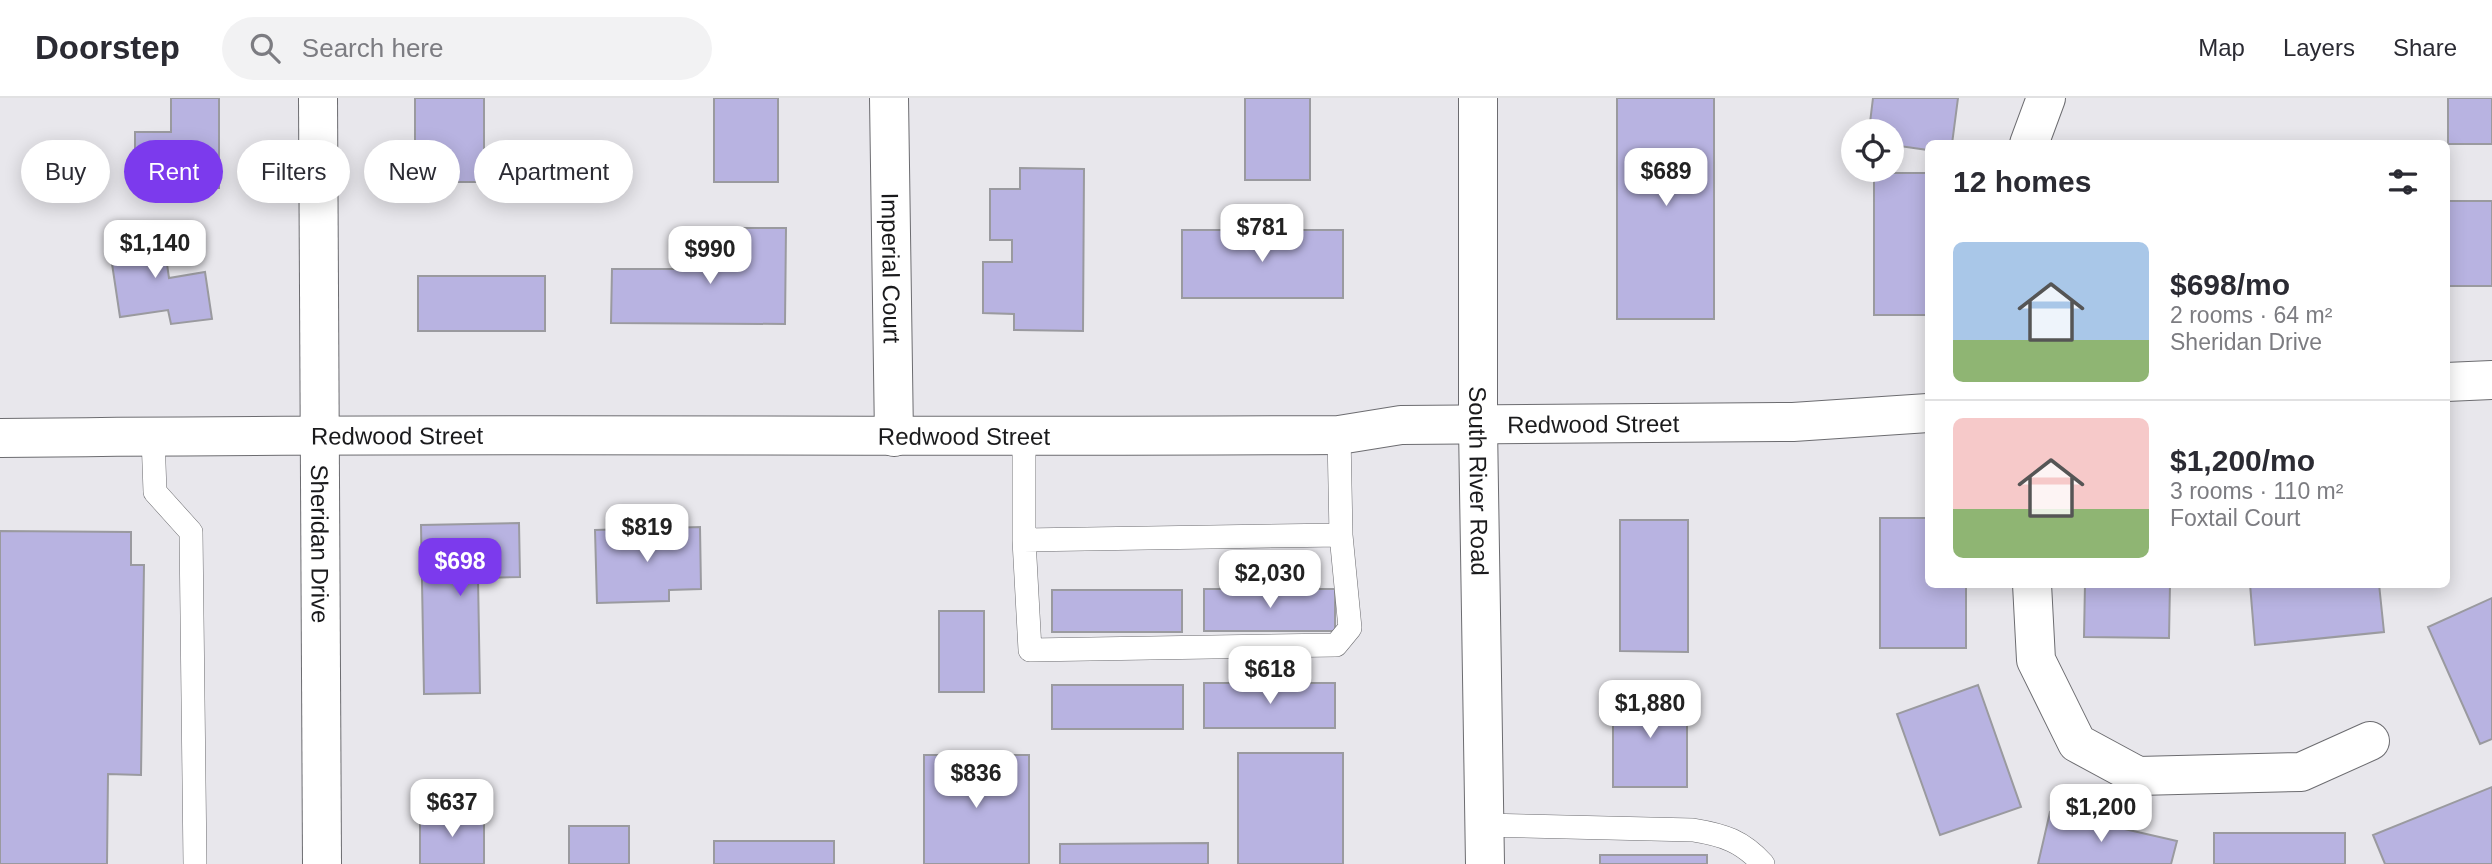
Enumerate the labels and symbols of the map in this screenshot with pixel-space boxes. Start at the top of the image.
pin: $689 [1625,148,1707,208]
street label: Imperial Court [877,192,906,344]
pin: $781 [1221,204,1303,264]
pin: $1,140 [98,220,212,280]
pin: $990 [669,226,751,286]
street label: South River Road [1465,386,1494,576]
street label: Redwood Street [1507,409,1680,438]
street label: Redwood Street [311,422,483,449]
street label: Redwood Street [878,422,1050,449]
street label: Sheridan Drive [306,464,334,624]
pin: $819 [606,504,688,564]
pin: $698 [419,538,501,598]
pin: $2,030 [1213,550,1327,610]
pin: $618 [1229,646,1311,706]
pin: $1,880 [1593,680,1707,740]
pin: $836 [935,750,1017,810]
pin: $637 [411,780,493,839]
pin: $1,200 [2044,784,2158,844]

